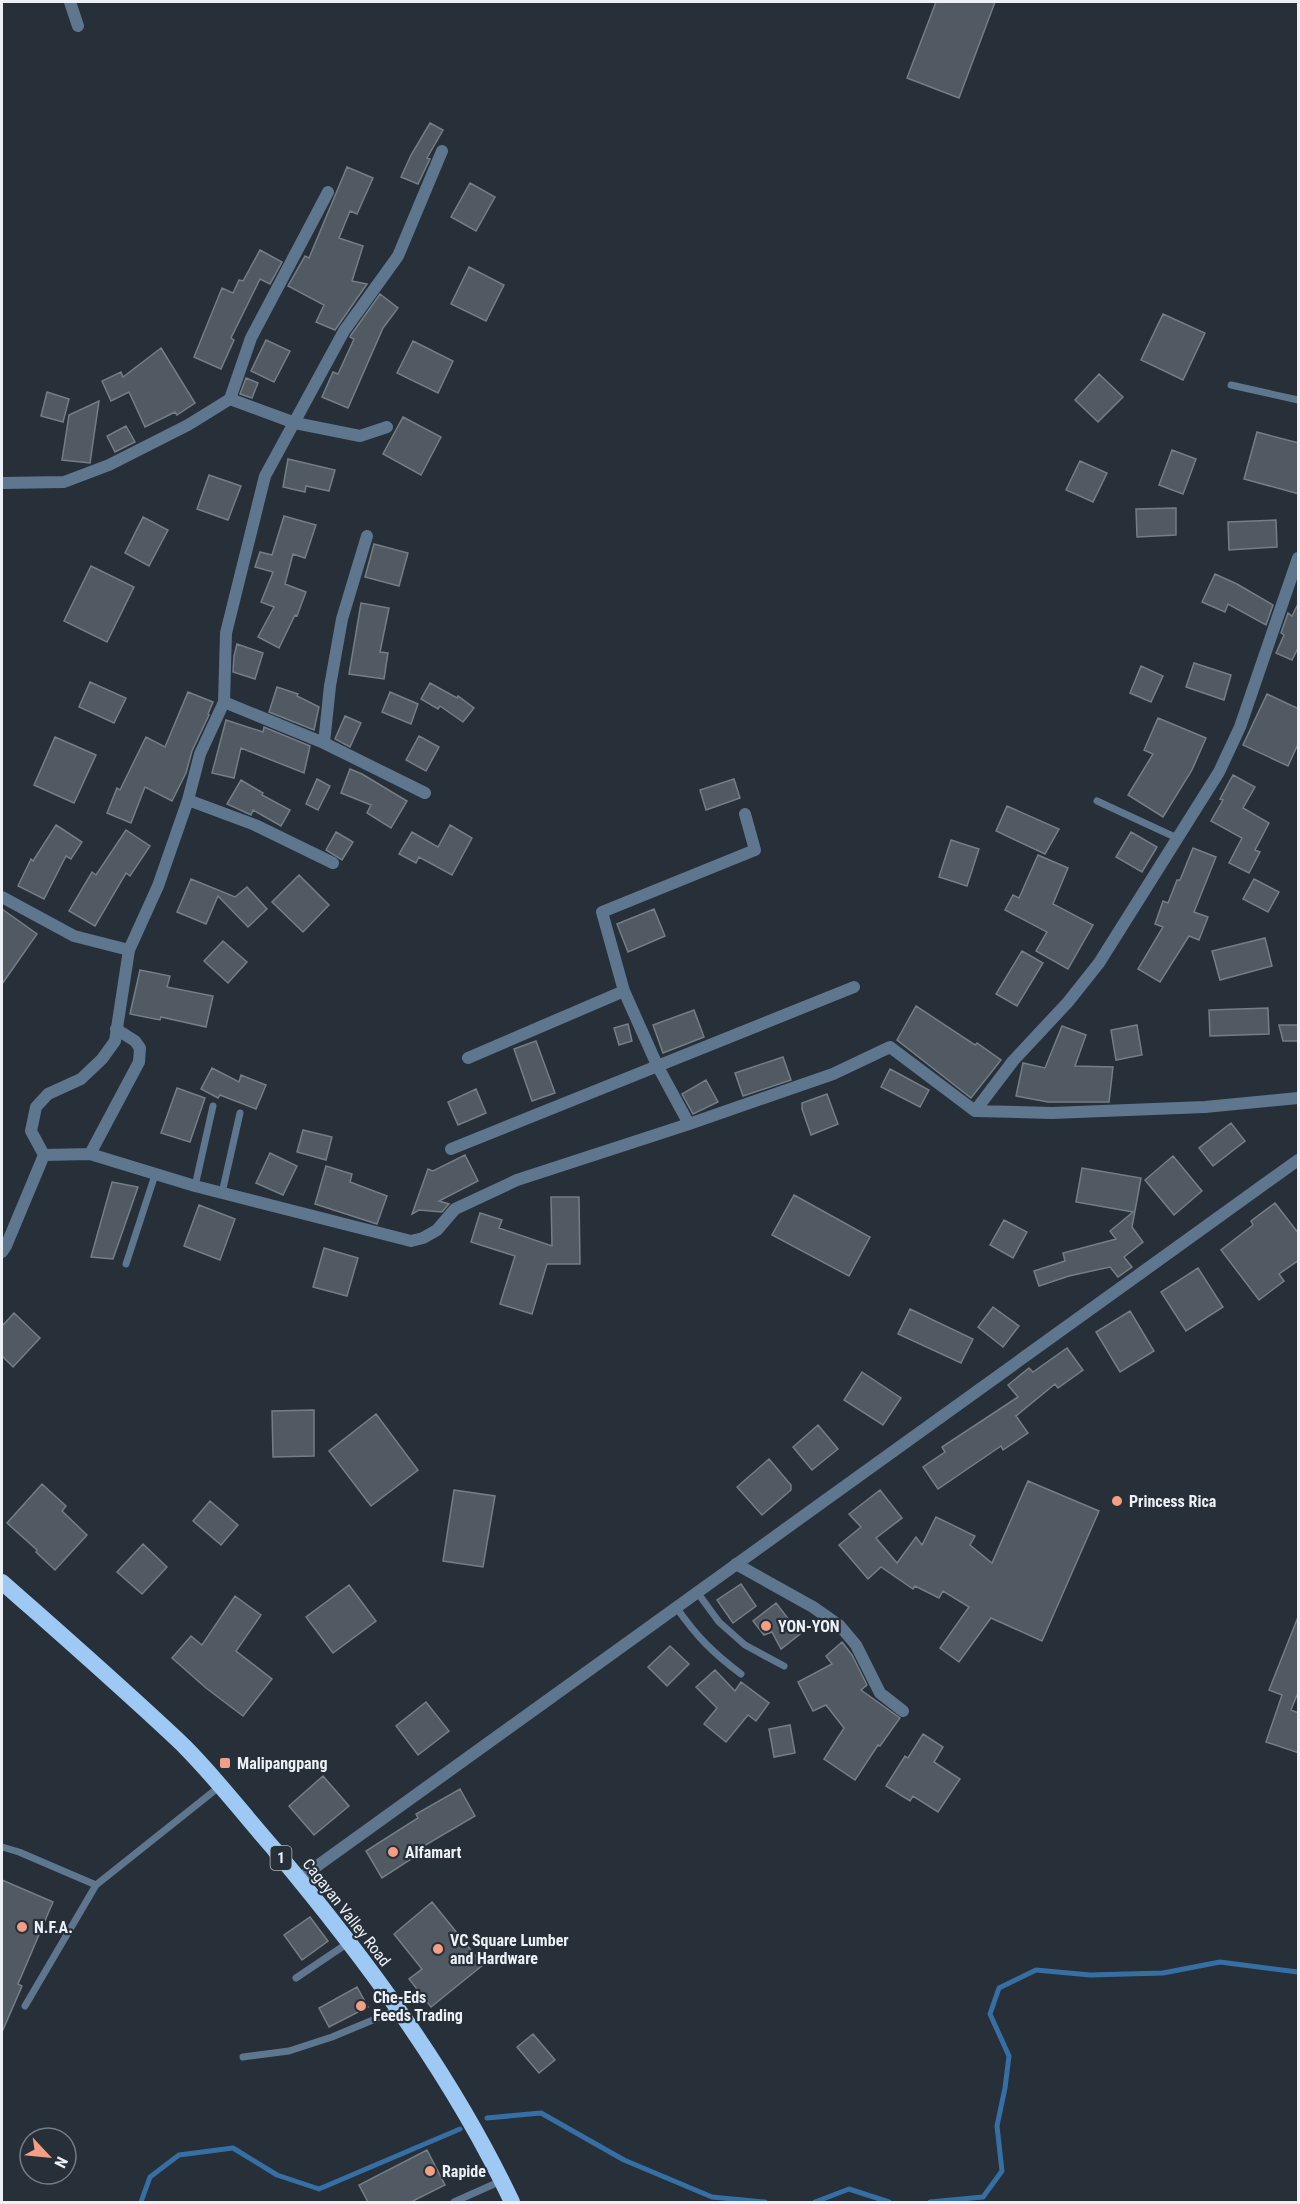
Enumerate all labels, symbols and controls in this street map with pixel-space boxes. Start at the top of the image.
place label: Princess Rica [1129,1492,1217,1511]
marker: Princess Rica [1110,1494,1124,1508]
place label: YON-YON [778,1617,840,1636]
marker: YON-YON [759,1619,773,1633]
place label: Malipangpang [237,1754,328,1773]
marker: Malipangpang [218,1756,232,1770]
place label: Alfamart [405,1843,461,1862]
marker: Alfamart [386,1845,400,1859]
road number: 1 [270,1846,292,1870]
street label: Cagayan Valley Road [299,1855,395,1970]
place label: N.F.A. [34,1918,73,1937]
marker: N.F.A. [15,1920,29,1934]
place label: VC Square Lumber and Hardware [450,1931,569,1968]
marker: VC Square Lumber and Hardware [431,1942,445,1956]
place label: Che-Eds Feeds Trading [373,1988,463,2025]
marker: Che-Eds Feeds Trading [354,1999,368,2013]
north arrow [18,2126,78,2186]
text: N [50,2154,72,2171]
place label: Rapide [442,2162,486,2181]
marker: Rapide [423,2164,437,2178]

